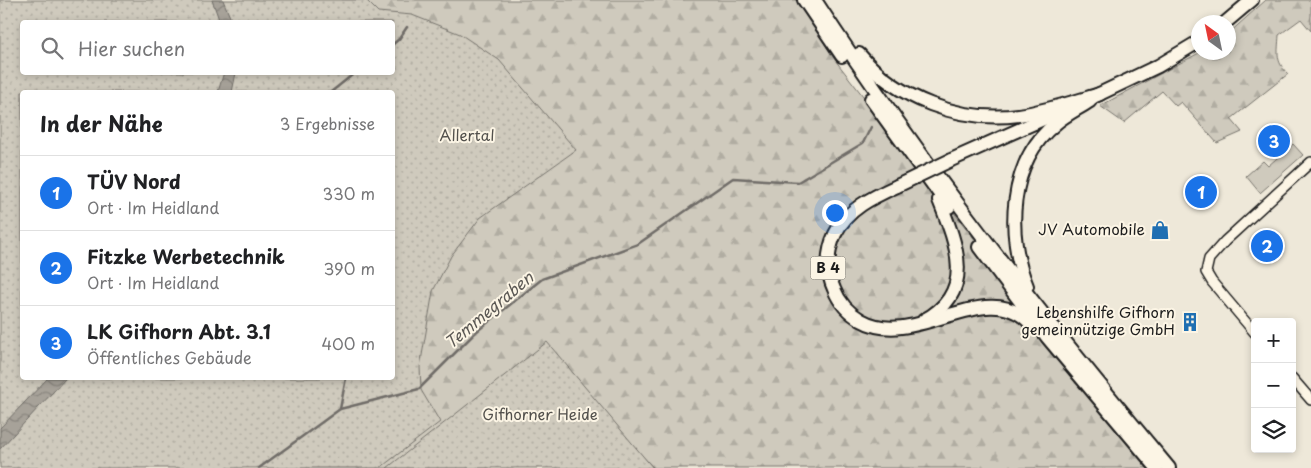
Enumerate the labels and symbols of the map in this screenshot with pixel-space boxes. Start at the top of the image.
north arrow [1191,15,1236,60]
pin: 3 [1258,122,1290,160]
park label: Allertal [440,123,494,146]
pin: 1 [1185,173,1217,211]
your location [822,200,848,226]
place label: JV Automobile [1038,217,1145,240]
shop icon: JV Automobile [1149,219,1171,241]
pin: 2 [1251,227,1283,265]
road number: B 4 [810,256,846,280]
water label: Temmegraben [439,264,539,353]
place label: Lebenshilfe Gifhorn gemeinnützige GmbH [1022,300,1175,340]
building icon: Lebenshilfe Gifhorn gemeinnützige GmbH [1179,311,1201,333]
park label: Gifhorner Heide [482,402,598,425]

